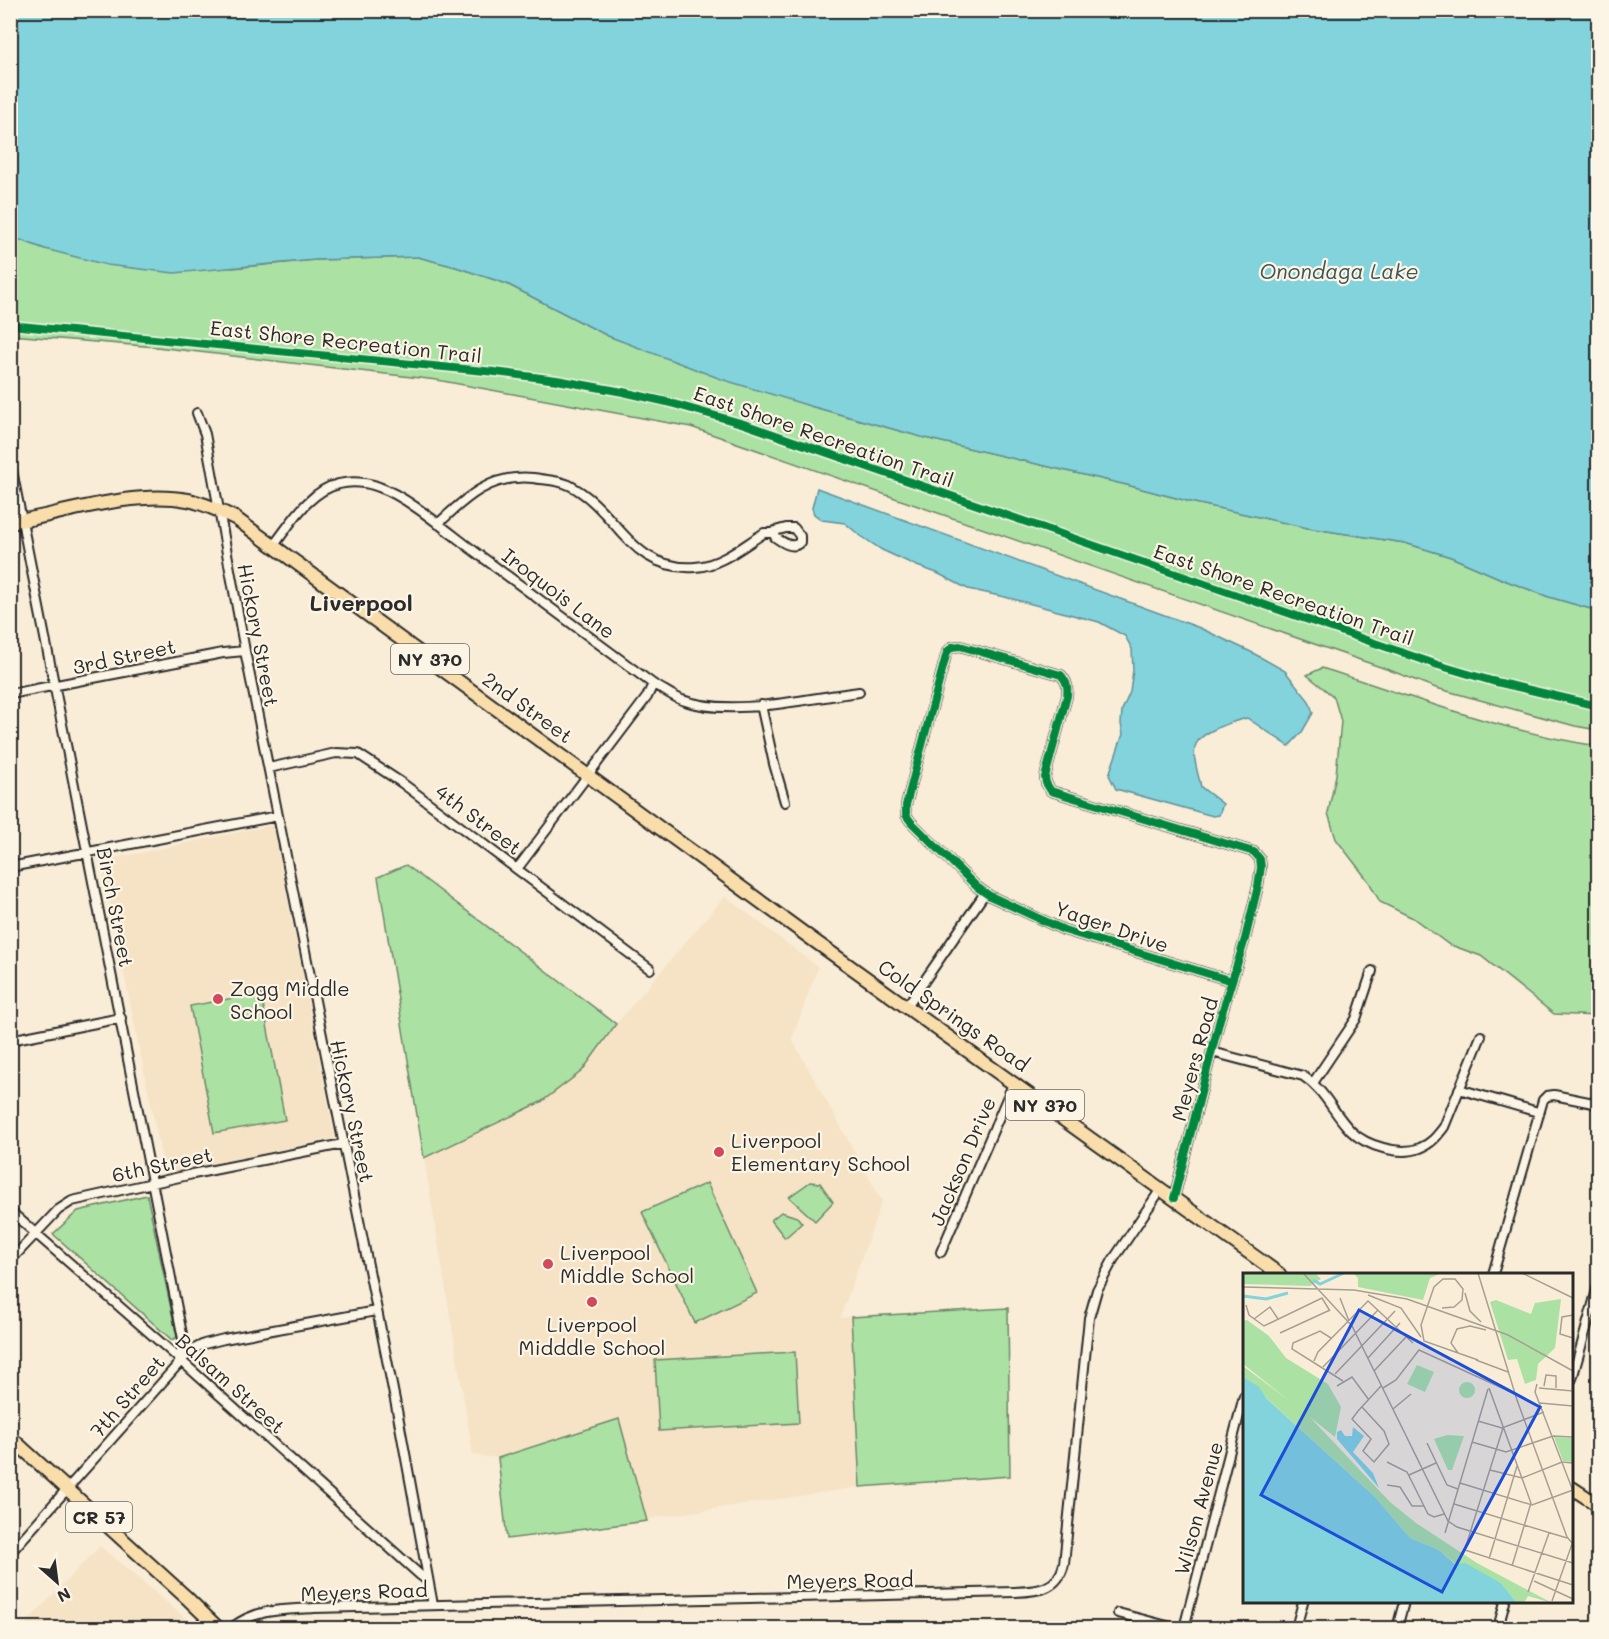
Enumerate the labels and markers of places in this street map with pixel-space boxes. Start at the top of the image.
place label: Zogg Middle School [230,975,350,1024]
marker: Zogg Middle School [211,992,225,1006]
place label: Liverpool Elementary School [731,1127,910,1176]
marker: Liverpool Elementary School [712,1145,726,1159]
place label: Liverpool Middle School [560,1239,694,1288]
marker: Liverpool Middle School [541,1257,555,1271]
marker: Liverpool Midddle School [585,1295,599,1309]
place label: Liverpool Midddle School [519,1311,665,1360]

